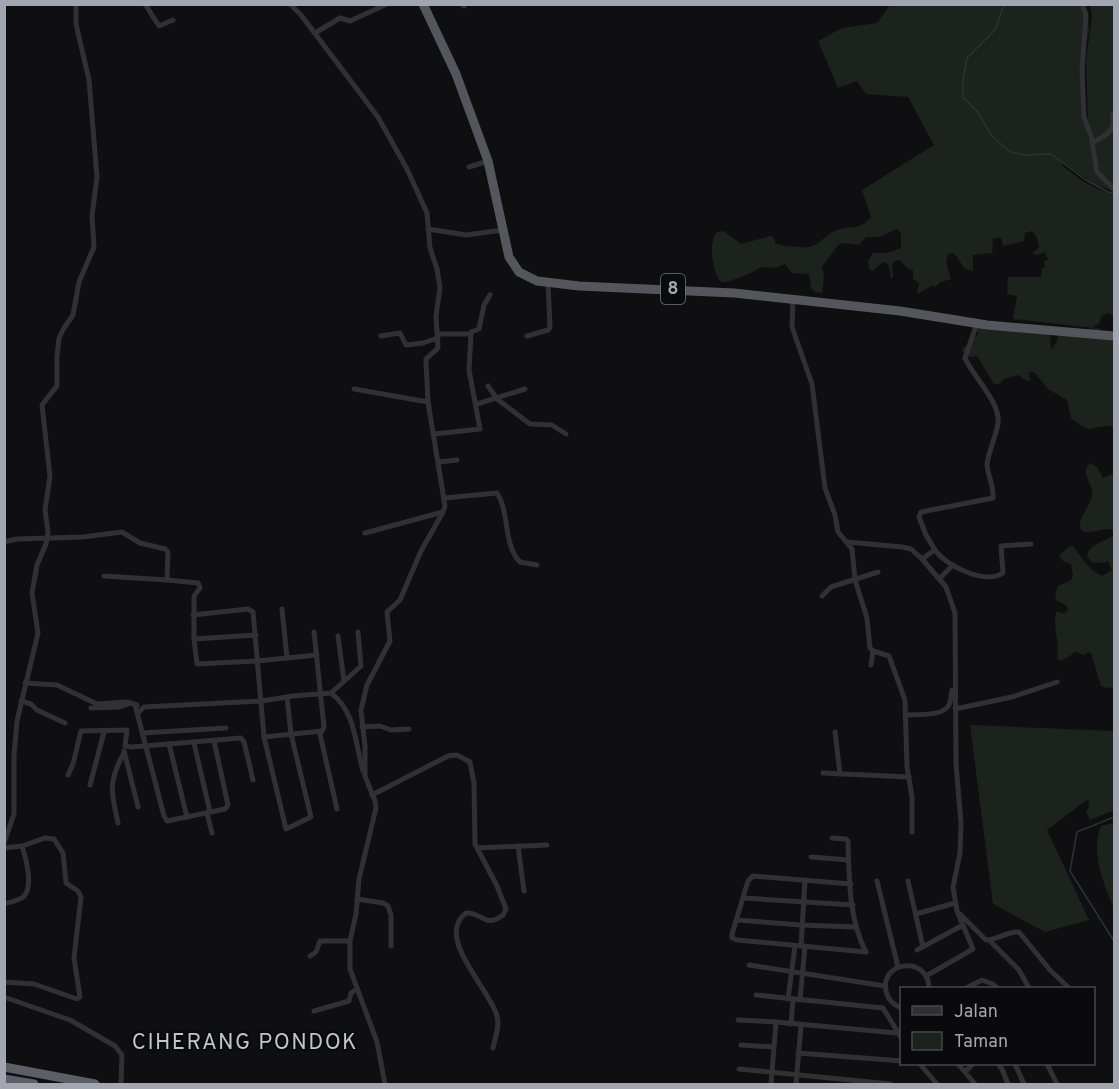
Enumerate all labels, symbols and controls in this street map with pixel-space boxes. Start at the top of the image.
road number: 8 [661,274,685,304]
legend [900,987,1095,1065]
text: Jalan [954,1001,998,1024]
district label: CIHERANG PONDOK [132,1030,358,1057]
text: Taman [954,1031,1008,1054]

